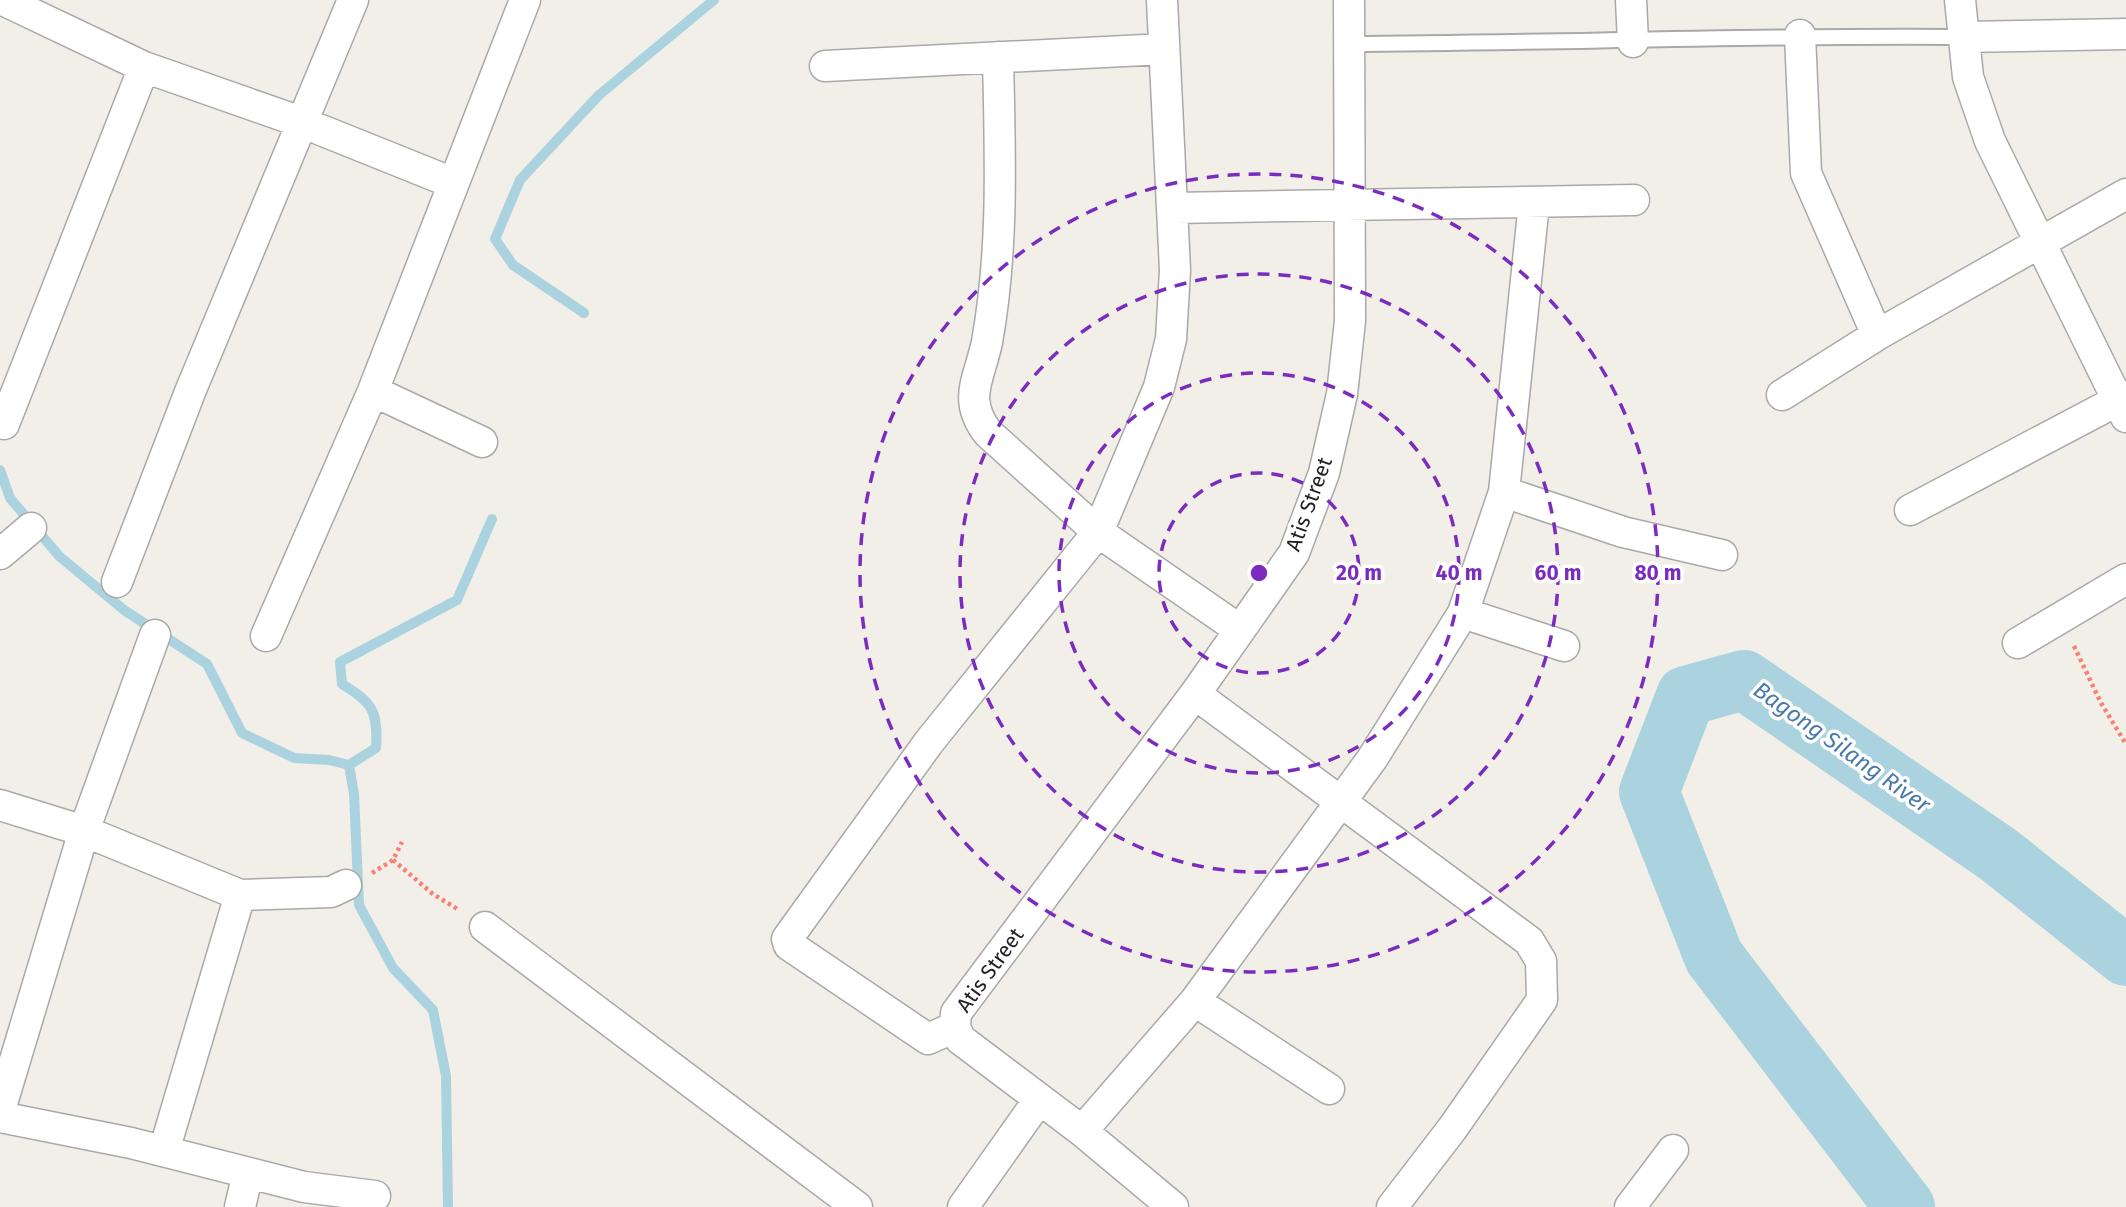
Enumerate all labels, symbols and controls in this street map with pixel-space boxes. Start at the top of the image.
street label: Atis Street [1280,453,1338,554]
text: 20 m [1336,560,1382,586]
text: 40 m [1436,560,1482,586]
text: 60 m [1535,560,1581,586]
text: 80 m [1634,560,1682,586]
centre of rings [1247,561,1271,585]
water label: Bagong Silang River [1748,676,1937,819]
street label: Atis Street [951,922,1030,1017]

